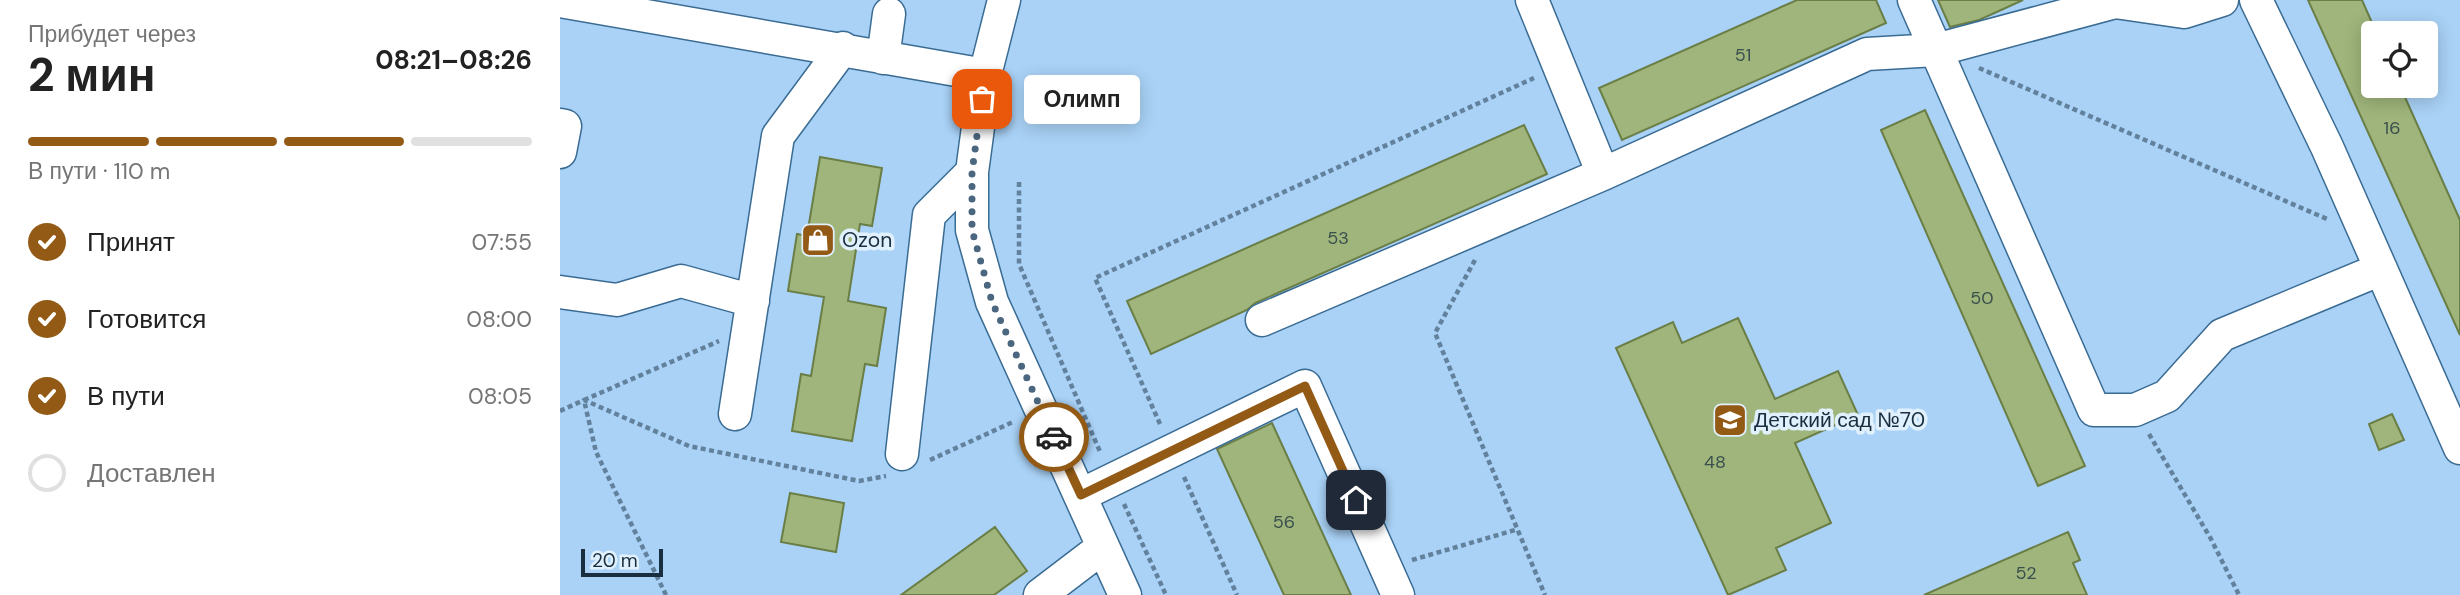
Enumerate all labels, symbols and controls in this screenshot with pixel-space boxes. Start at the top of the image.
text: Прибудет через [28,19,196,49]
map controls [2361,21,2438,98]
button: locate [2361,21,2438,98]
text: 08:21–08:26 [375,43,532,77]
house number: 51 [1735,43,1751,67]
text: 2 мин [28,45,155,105]
pin [952,69,1012,129]
callout: Олимп [1024,74,1140,124]
icon: bag [963,80,1001,118]
text: Олимп [1043,84,1121,114]
house number: 16 [2384,116,2400,140]
text: В пути · 110 m [28,156,170,186]
shop icon: Ozon [799,221,837,259]
icon: check [28,223,66,261]
text: Принят [87,225,175,259]
place label: Ozon [842,226,892,254]
house number: 53 [1327,226,1349,250]
text: 07:55 [472,227,532,257]
house number: 50 [1970,286,1994,310]
icon: check [28,300,66,338]
text: Готовится [87,302,206,336]
text: 08:00 [466,304,532,334]
icon: check [28,377,66,415]
text: В пути [87,379,165,413]
text: 08:05 [468,381,532,411]
school or university icon: Детский сад №70 [1711,401,1749,439]
courier [1019,402,1089,472]
place label: Детский сад №70 [1754,406,1925,434]
icon: car [1035,418,1073,456]
house number: 48 [1704,450,1726,474]
text: Доставлен [87,456,216,490]
pin [1326,470,1386,530]
icon: home [1337,481,1375,519]
house number: 56 [1273,510,1295,534]
scale bar [581,546,663,578]
text: 20 m [592,548,638,573]
house number: 52 [2015,561,2037,585]

